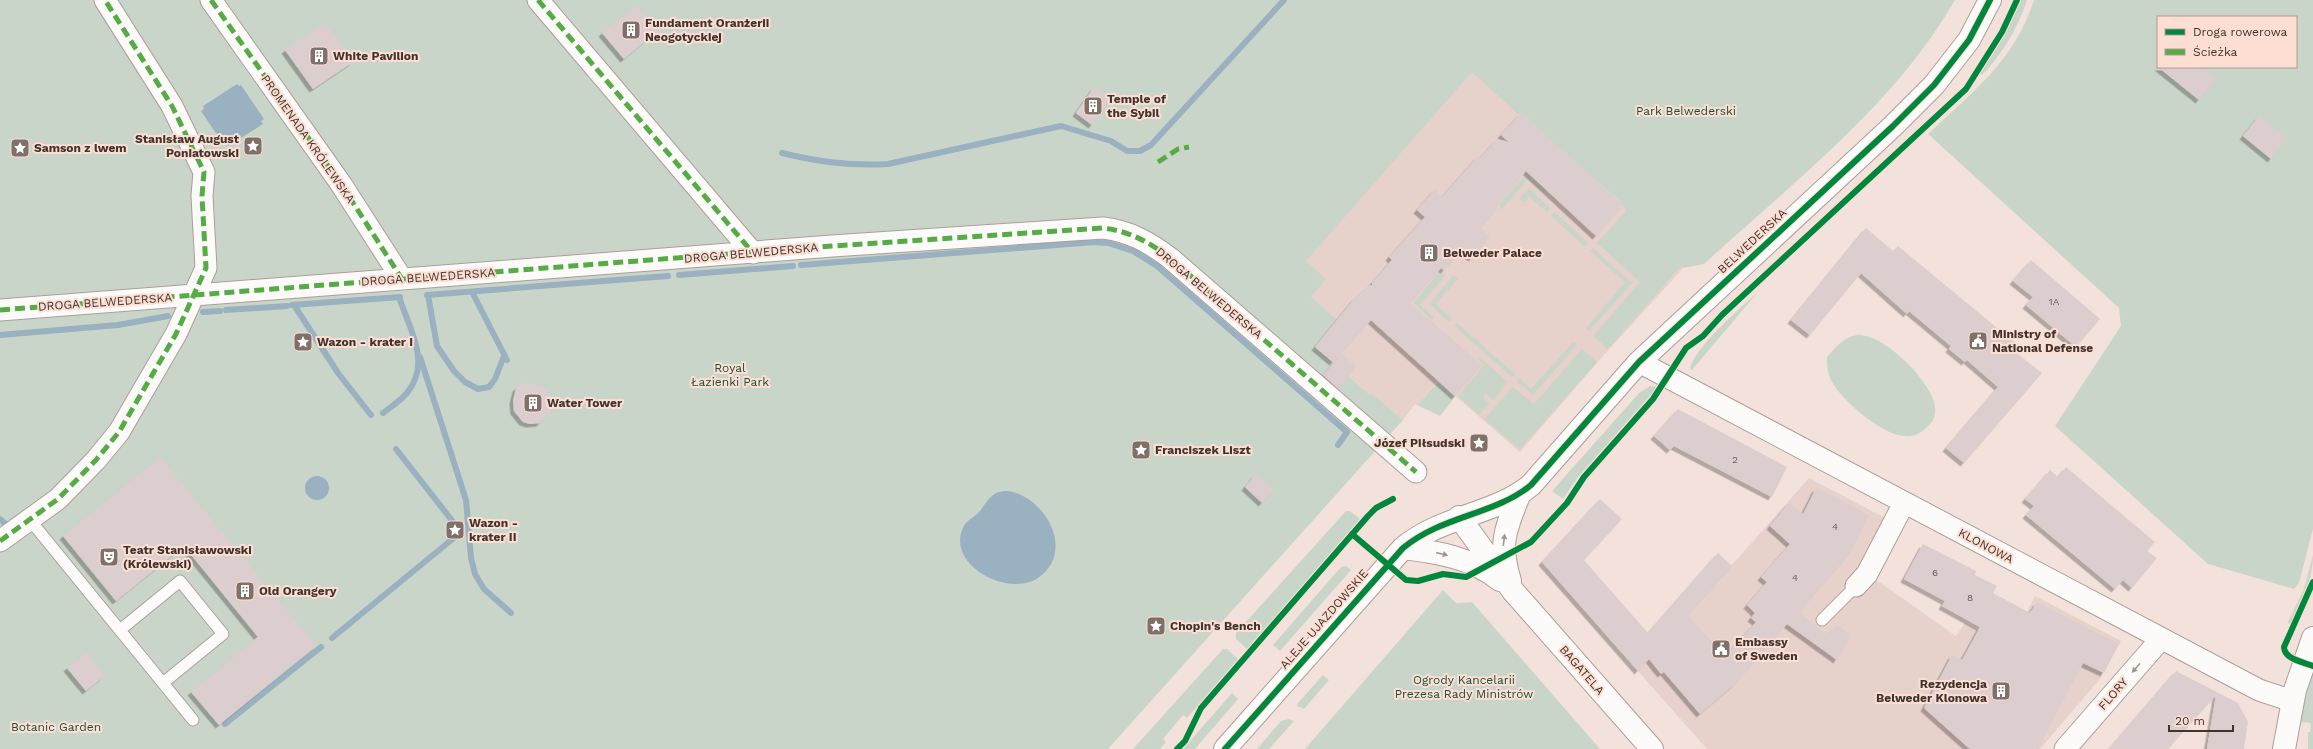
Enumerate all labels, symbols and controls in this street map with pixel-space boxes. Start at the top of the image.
place label: Fundament Oranżerii Neogotyckiej [645,16,769,44]
legend [2157,16,2297,68]
building icon: Fundament Oranżerii Neogotyckiej [620,19,642,41]
text: Droga rowerowa [2193,25,2288,39]
building icon: White Pavilion [308,45,330,67]
text: Ścieżka [2193,45,2238,59]
place label: White Pavilion [333,49,419,63]
street label: PROMENADA KRÓLEWSKA [258,72,358,206]
place label: Temple of the Sybil [1107,92,1166,120]
building icon: Temple of the Sybil [1082,95,1104,117]
park label: Park Belwederski [1636,104,1736,118]
place label: Stanisław August Poniatowski [135,132,240,160]
place icon: Stanisław August Poniatowski [242,135,264,157]
place icon: Samson z lwem [9,137,31,159]
place label: Samson z lwem [34,141,127,155]
street label: BELWEDERSKA [1715,206,1789,276]
street label: DROGA BELWEDERSKA [683,240,819,266]
building icon: Belweder Palace [1418,242,1440,264]
street label: DROGA BELWEDERSKA [1153,244,1265,342]
place label: Belweder Palace [1443,246,1542,260]
street label: DROGA BELWEDERSKA [360,265,496,289]
street label: DROGA BELWEDERSKA [37,290,173,314]
house number: 1A [2049,296,2060,307]
place label: Ministry of National Defense [1992,327,2093,355]
public building icon: Ministry of National Defense [1967,330,1989,352]
place icon: Wazon - krater I [292,331,314,353]
place label: Wazon - krater I [317,335,413,349]
park label: Royal Łazienki Park [691,361,769,389]
building icon: Water Tower [522,392,544,414]
place label: Water Tower [547,396,623,410]
place icon: Józef Piłsudski [1468,432,1490,454]
place label: Józef Piłsudski [1374,436,1465,450]
place icon: Franciszek Liszt [1130,439,1152,461]
place label: Franciszek Liszt [1155,443,1251,457]
house number: 2 [1732,454,1738,465]
place label: Wazon - krater II [469,516,518,544]
place icon: Wazon - krater II [444,519,466,541]
house number: 4 [1832,521,1838,532]
street label: KLONOWA [1956,526,2016,566]
one-way arrow [1501,534,1507,546]
place label: Teatr Stanisławowski (Królewski) [123,543,252,571]
theatre icon: Teatr Stanisławowski (Królewski) [98,546,120,568]
one-way arrow [1436,551,1448,557]
street label: ALEJE UJAZDOWSKIE [1277,566,1371,672]
house number: 6 [1932,567,1938,578]
house number: 4 [1792,572,1798,583]
building icon: Old Orangery [234,580,256,602]
place label: Old Orangery [259,584,337,598]
house number: 8 [1967,592,1973,603]
place icon: Chopin's Bench [1145,615,1167,637]
place label: Chopin's Bench [1170,619,1261,633]
place label: Embassy of Sweden [1735,635,1798,663]
public building icon: Embassy of Sweden [1710,638,1732,660]
street label: BAGATELA [1557,642,1607,698]
one-way arrow [2131,663,2141,673]
park label: Ogrody Kancelarii Prezesa Rady Ministrów [1395,673,1533,701]
street label: FLORY [2095,675,2131,713]
place label: Rezydencja Belweder Klonowa [1876,677,1987,705]
building icon: Rezydencja Belweder Klonowa [1990,680,2012,702]
scale bar [2169,707,2233,733]
text: 20 m [2175,714,2205,728]
park label: Botanic Garden [11,720,101,734]

